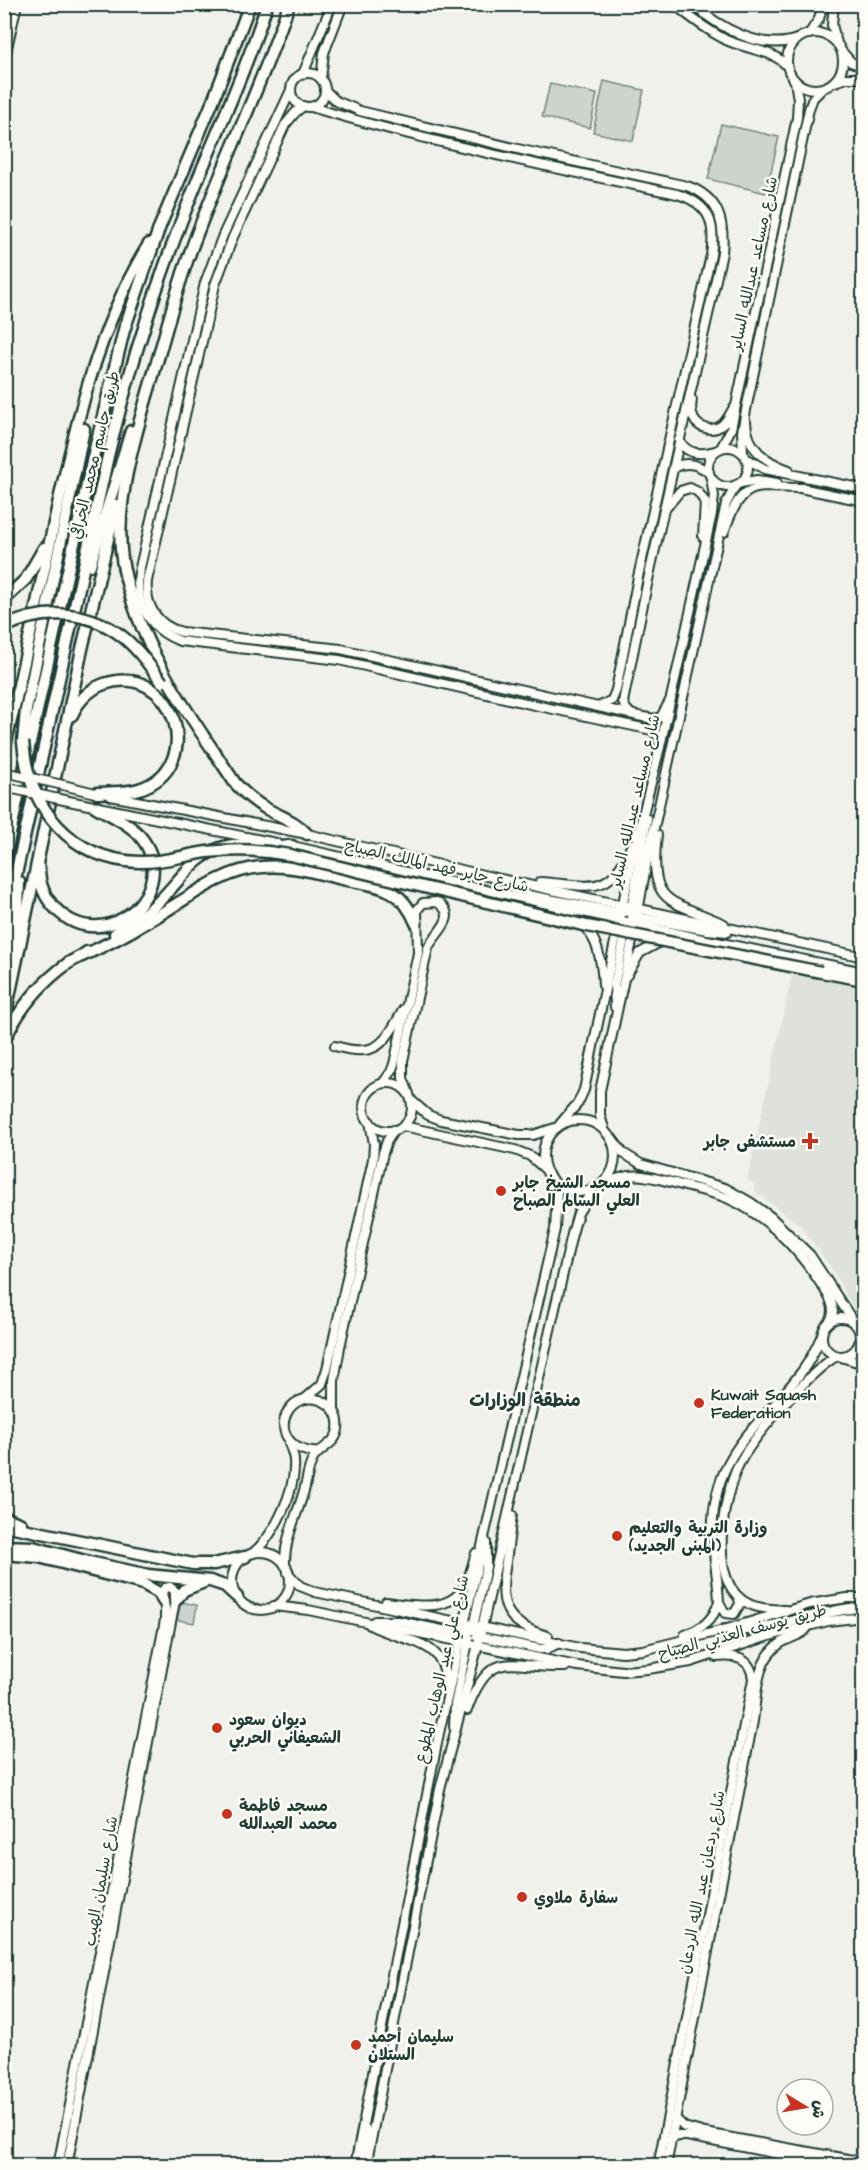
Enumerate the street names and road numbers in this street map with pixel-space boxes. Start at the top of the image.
street label: شارع مساعد عبدالله الساير [724,174,783,354]
street label: طريق جاسم محمد الخرافي [65,369,126,542]
street label: شارع مساعد عبدالله الساير [604,712,666,892]
street label: شارع جابر فهد المالك الصباح [343,834,531,898]
street label: شارع علي عبد الوهاب المطوع [410,1573,477,1766]
street label: طريق يوسف العذبي الصباح [655,1599,830,1668]
street label: شارع ردعان عبد الله الردعان [673,1789,731,1976]
street label: شارع سليمان الهيب [79,1814,123,1948]

